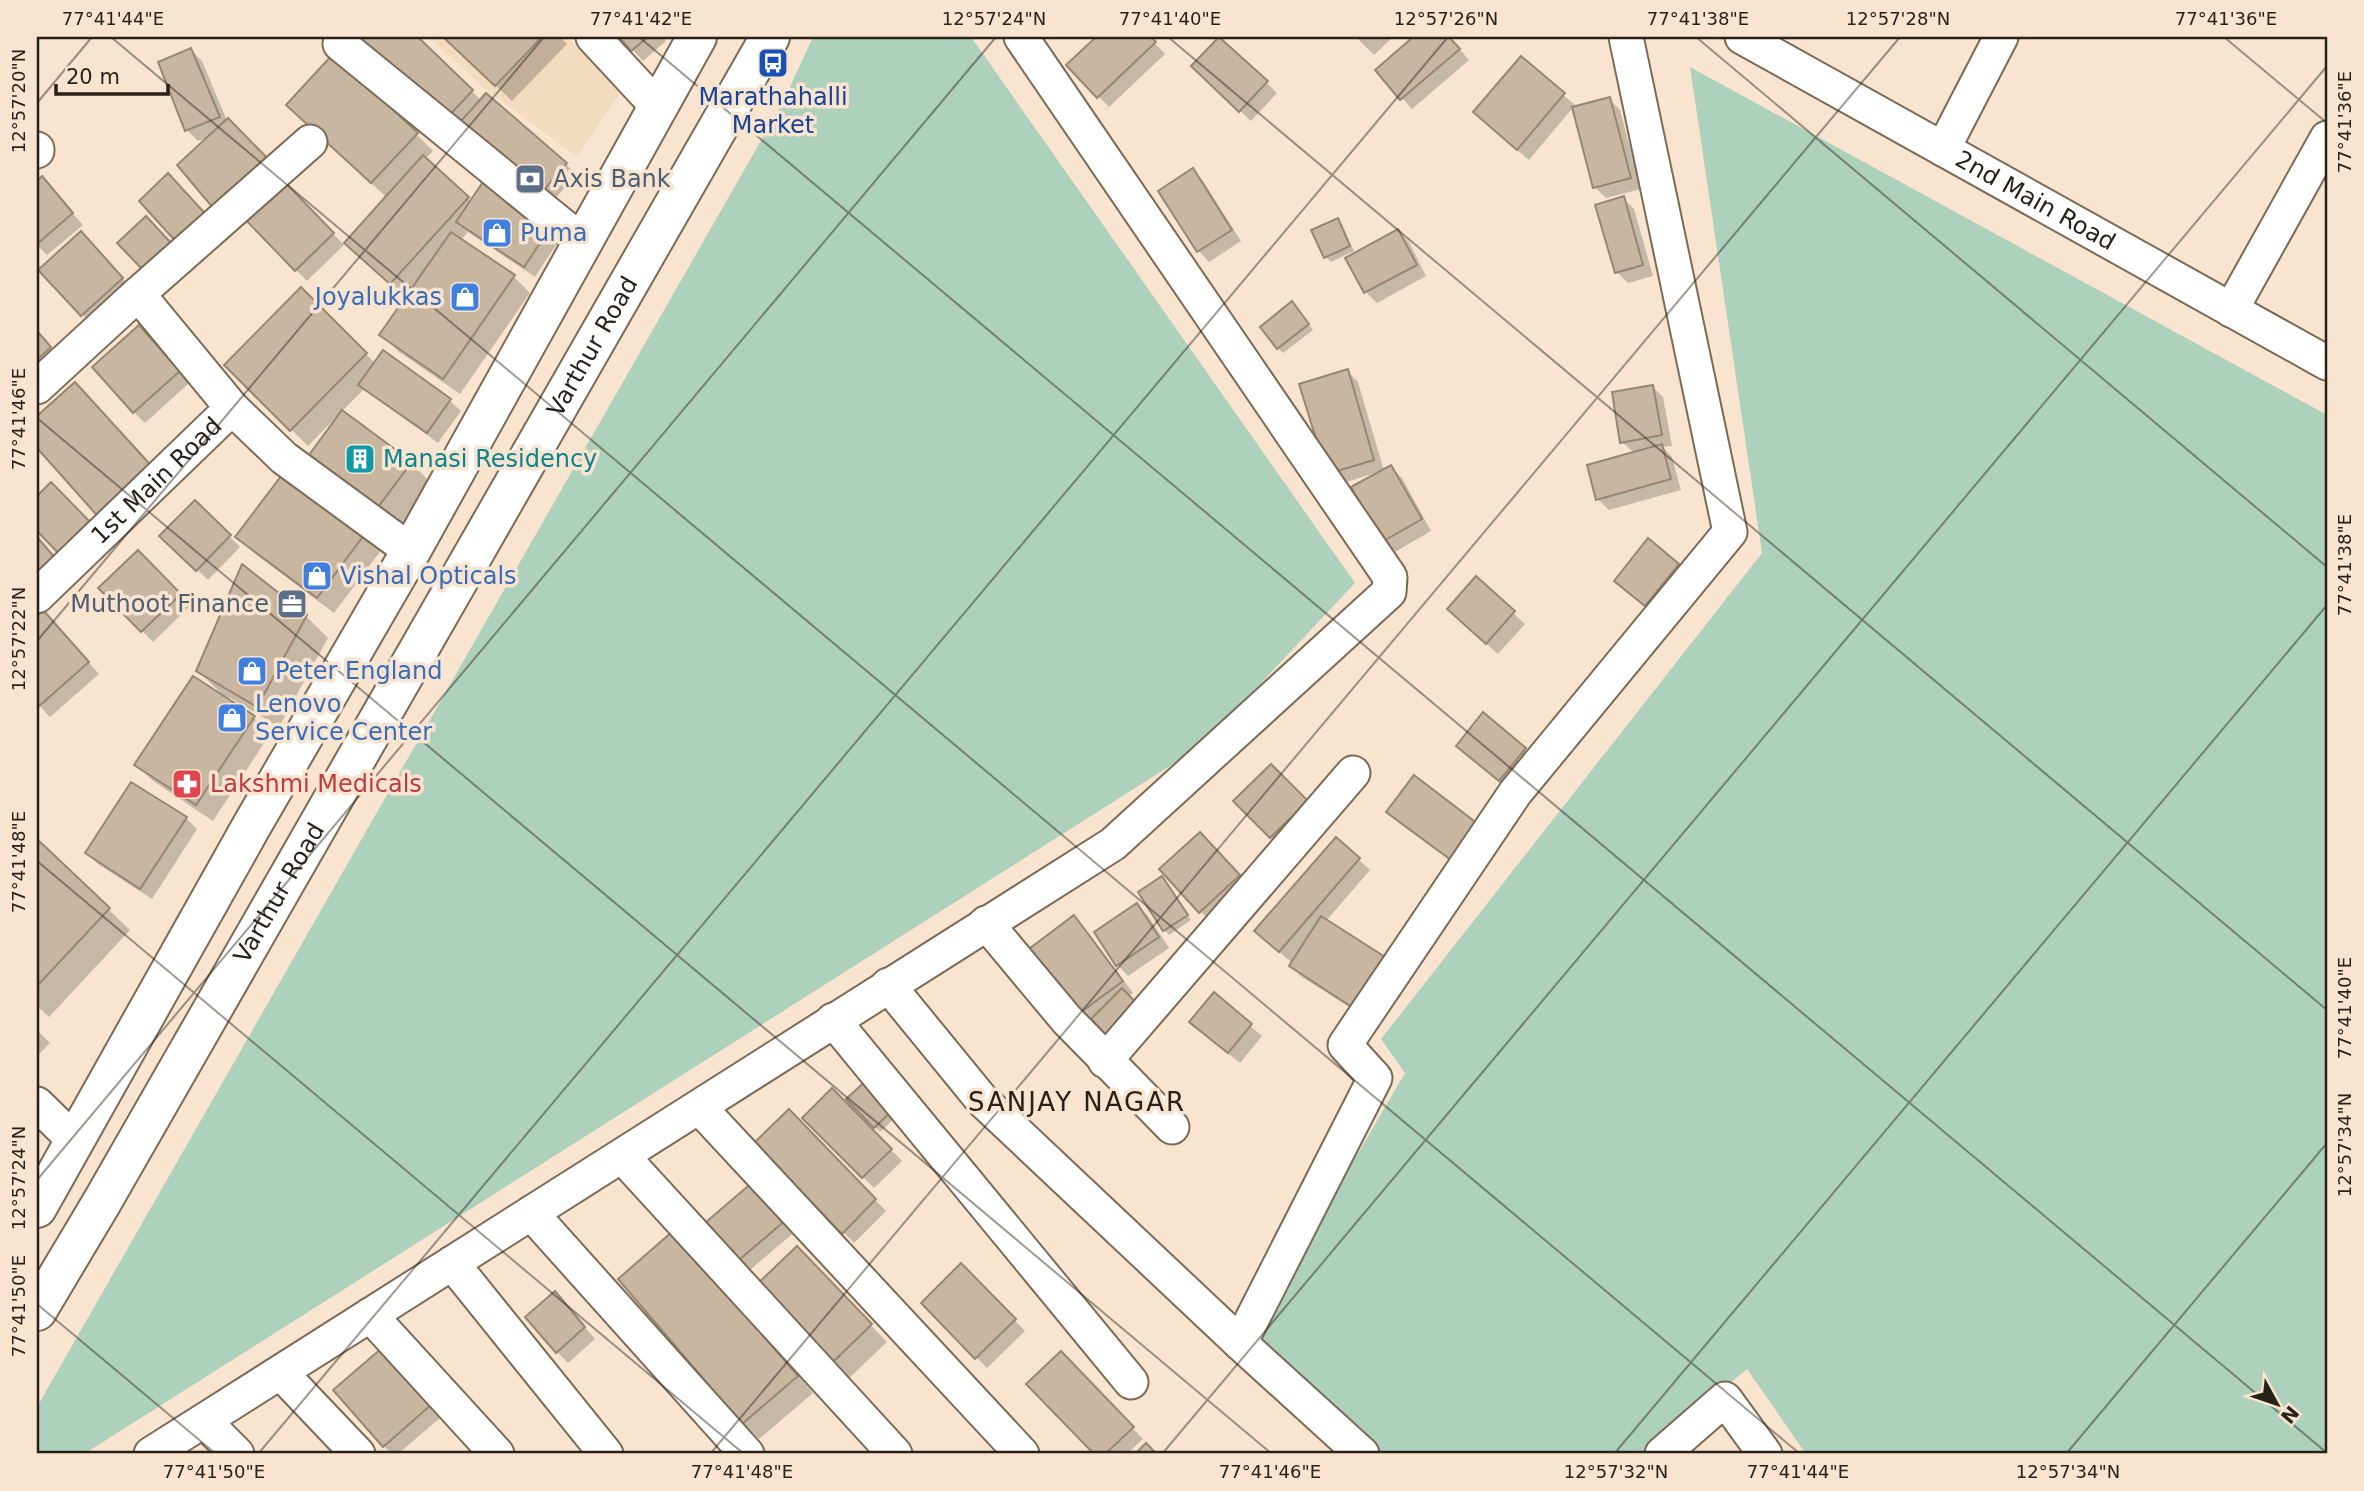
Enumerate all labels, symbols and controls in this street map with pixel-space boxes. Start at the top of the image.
text: 77°41'44"E [62,8,164,29]
text: 77°41'42"E [590,8,692,29]
text: 12°57'24"N [942,8,1046,29]
text: 77°41'40"E [1119,8,1221,29]
text: 12°57'26"N [1394,8,1498,29]
text: 77°41'38"E [1647,8,1749,29]
text: 12°57'28"N [1846,8,1950,29]
text: 77°41'36"E [2175,8,2277,29]
bus stop icon: Marathahalli Market [756,46,790,80]
text: 12°57'20"N [8,49,29,153]
scale bar [56,52,168,96]
text: 20 m [66,65,120,89]
text: 77°41'36"E [2334,71,2355,173]
place label: Marathahalli Market [698,83,848,139]
street label: 2nd Main Road [1951,145,2120,256]
bank icon: Axis Bank [513,162,547,196]
place label: Axis Bank [553,165,671,193]
shop icon: Puma [480,216,514,250]
place label: Puma [520,219,587,247]
street label: Varthur Road [541,272,644,422]
shop icon: Joyalukkas [448,280,482,314]
place label: Joyalukkas [313,283,442,311]
text: 77°41'46"E [8,368,29,470]
street label: 1st Main Road [86,412,227,550]
building icon: Manasi Residency [343,442,377,476]
place label: Manasi Residency [383,445,597,473]
text: 77°41'38"E [2334,514,2355,616]
shop icon: Vishal Opticals [300,559,334,593]
place label: Vishal Opticals [340,562,517,590]
text: 12°57'22"N [8,587,29,691]
office icon: Muthoot Finance [275,587,309,621]
place label: Muthoot Finance [70,590,269,618]
shop icon: Peter England [235,654,269,688]
place label: Peter England [275,657,442,685]
place label: Lenovo Service Center [255,690,432,746]
shop icon: Lenovo Service Center [215,701,249,735]
pharmacy icon: Lakshmi Medicals [170,767,204,801]
place label: Lakshmi Medicals [210,770,422,798]
text: 77°41'48"E [8,811,29,913]
street label: Varthur Road [228,818,330,968]
text: 77°41'40"E [2334,957,2355,1059]
district label: SANJAY NAGAR [968,1087,1186,1117]
text: 12°57'34"N [2334,1093,2355,1197]
text: 12°57'24"N [8,1126,29,1230]
text: 77°41'50"E [8,1255,29,1357]
north arrow [2242,1368,2312,1438]
text: N [2276,1402,2304,1428]
text: 77°41'50"E [163,1461,265,1482]
text: 77°41'48"E [691,1461,793,1482]
text: 77°41'46"E [1219,1461,1321,1482]
text: 12°57'32"N [1564,1461,1668,1482]
text: 77°41'44"E [1747,1461,1849,1482]
text: 12°57'34"N [2016,1461,2120,1482]

